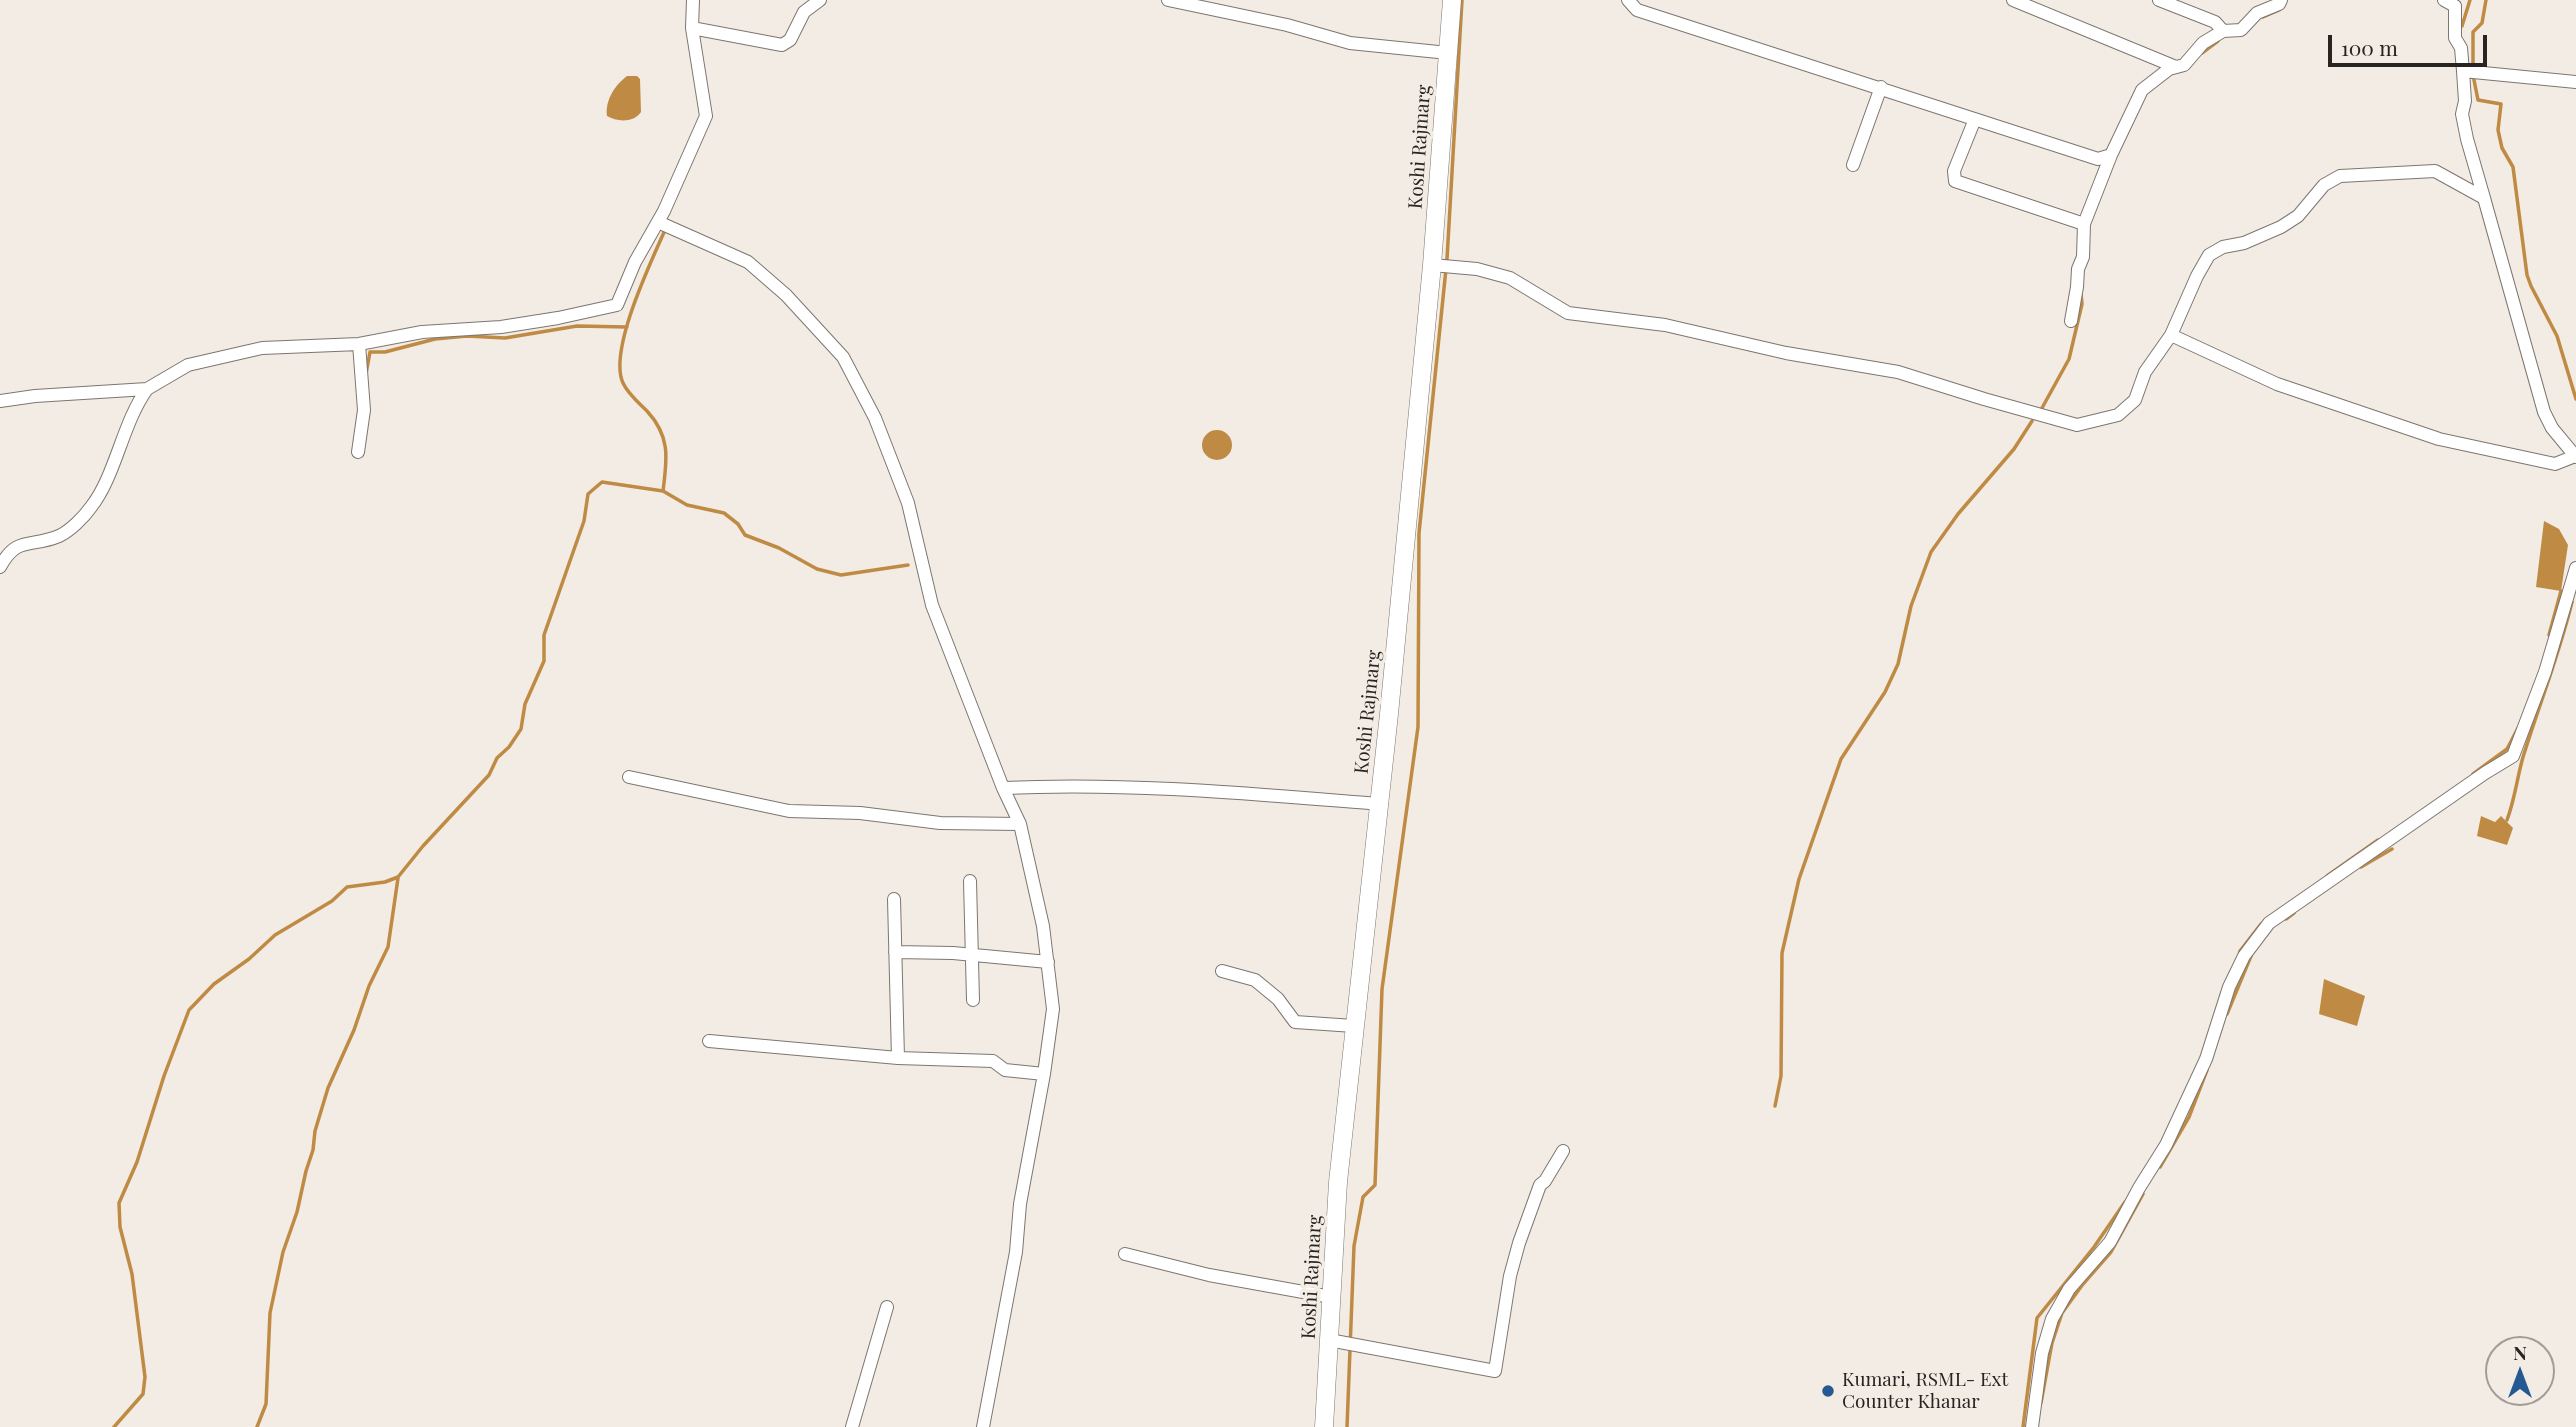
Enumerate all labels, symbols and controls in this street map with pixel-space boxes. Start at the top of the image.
scale bar [2331,21,2490,65]
text: 100 m [2341,33,2398,61]
street label: Koshi Rajmarg [1404,84,1436,210]
street label: Koshi Rajmarg [1350,649,1386,775]
street label: Koshi Rajmarg [1297,1214,1327,1340]
north arrow [2485,1336,2555,1406]
text: N [2513,1339,2527,1365]
place label: Kumari, RSML- Ext Counter Khanar [1842,1369,2008,1413]
marker: Kumari, RSML- Ext Counter Khanar [1820,1383,1836,1399]

